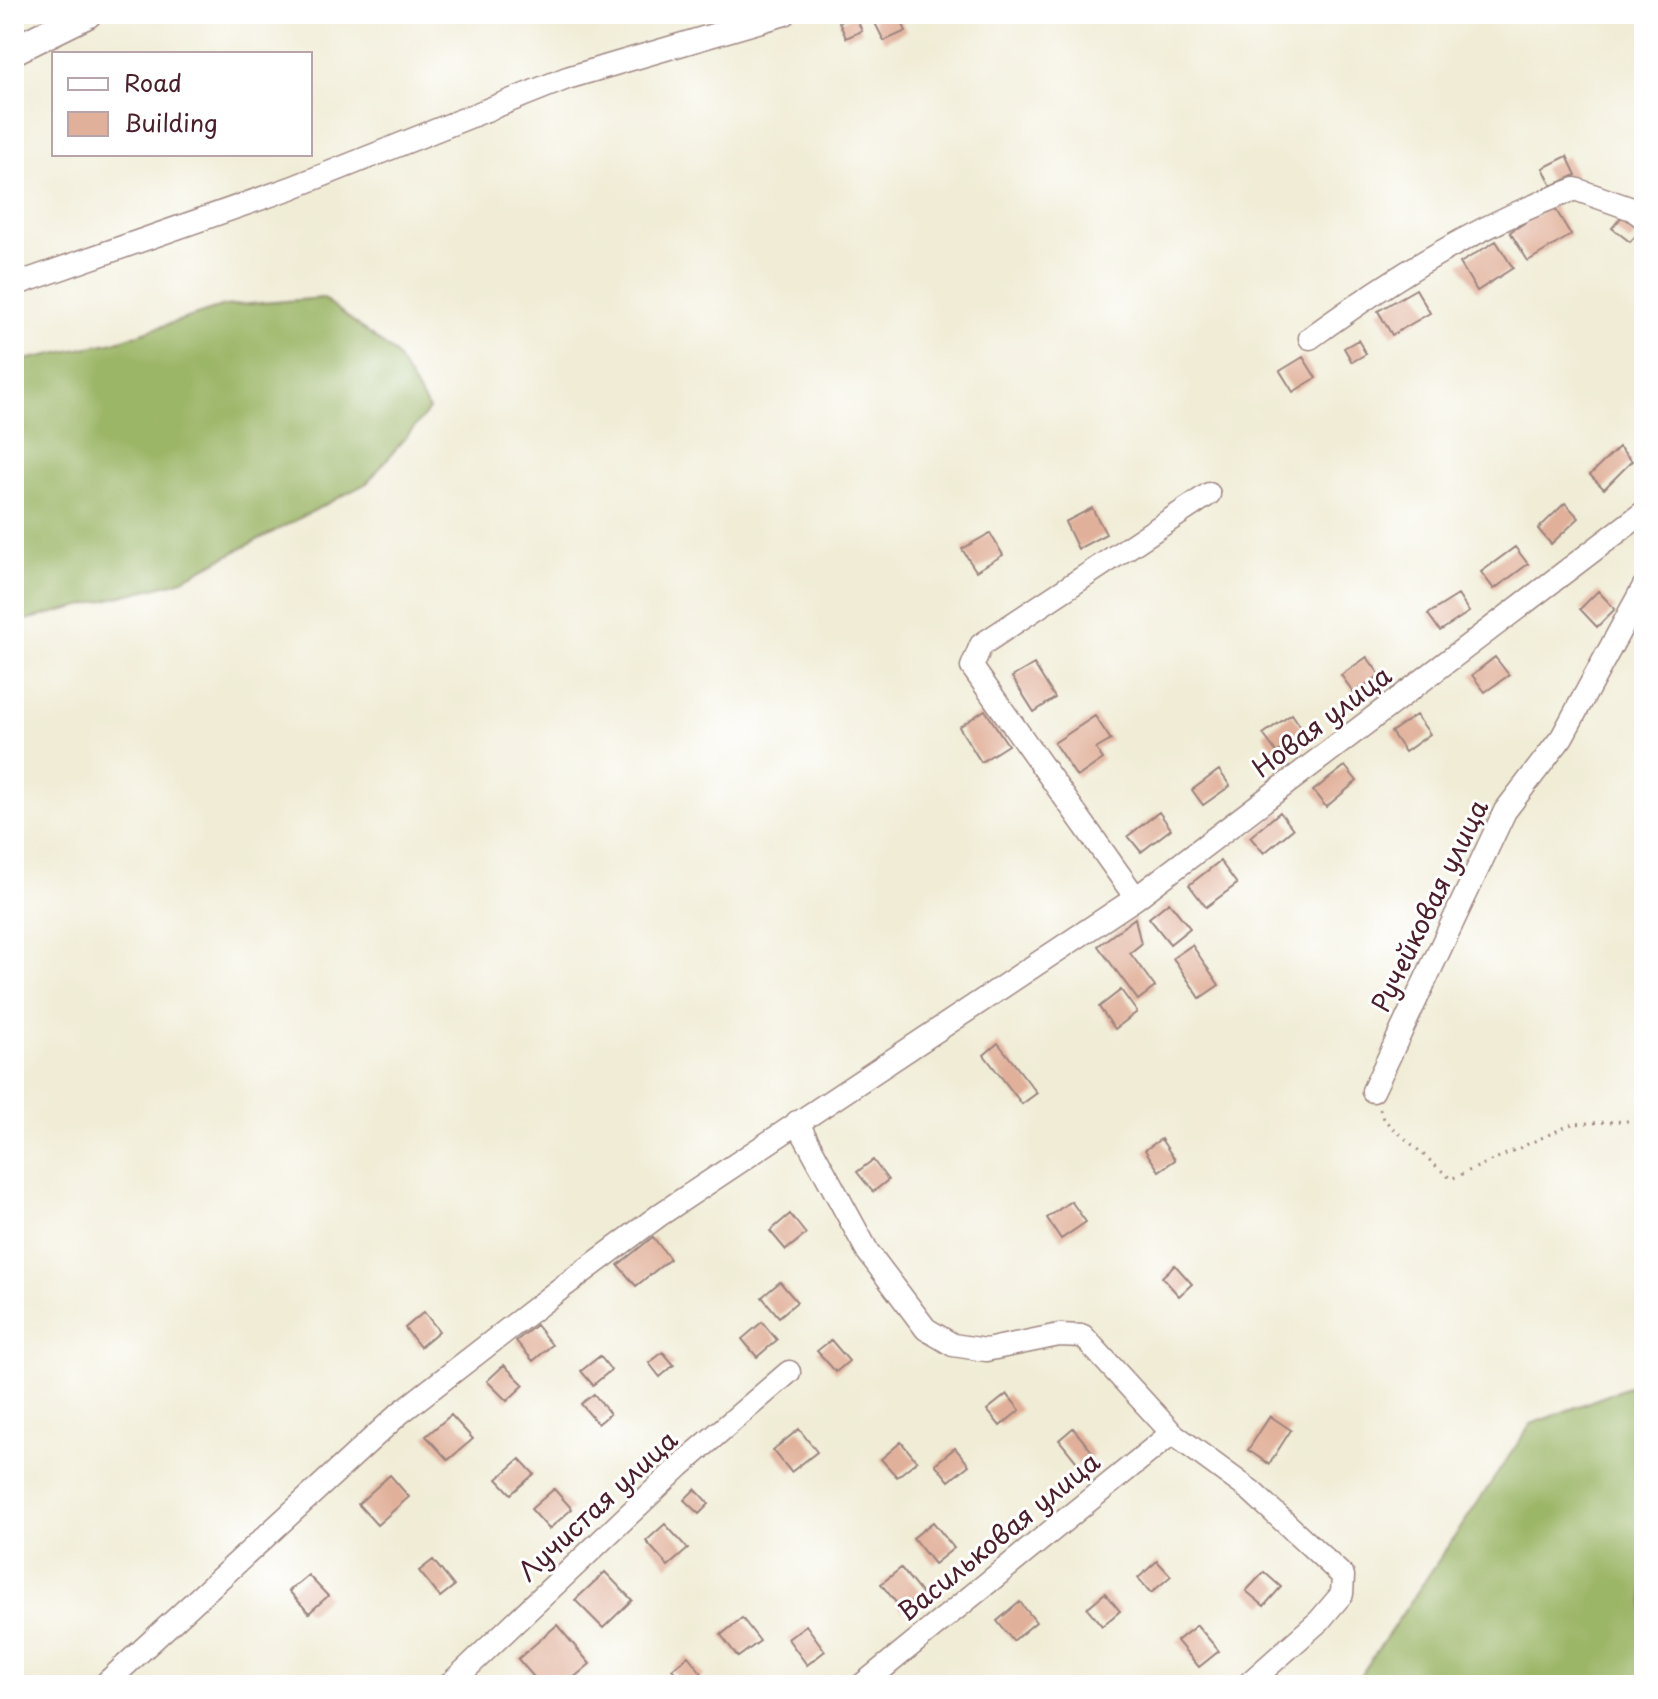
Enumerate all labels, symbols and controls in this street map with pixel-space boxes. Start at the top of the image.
legend [52,52,312,156]
text: Road [124,64,182,100]
text: Building [124,104,218,140]
street label: Новая улица [1243,655,1399,786]
street label: Ручейковая улица [1360,792,1497,1018]
street label: Лучистая улица [508,1420,686,1589]
street label: Васильковая улица [888,1441,1108,1630]

